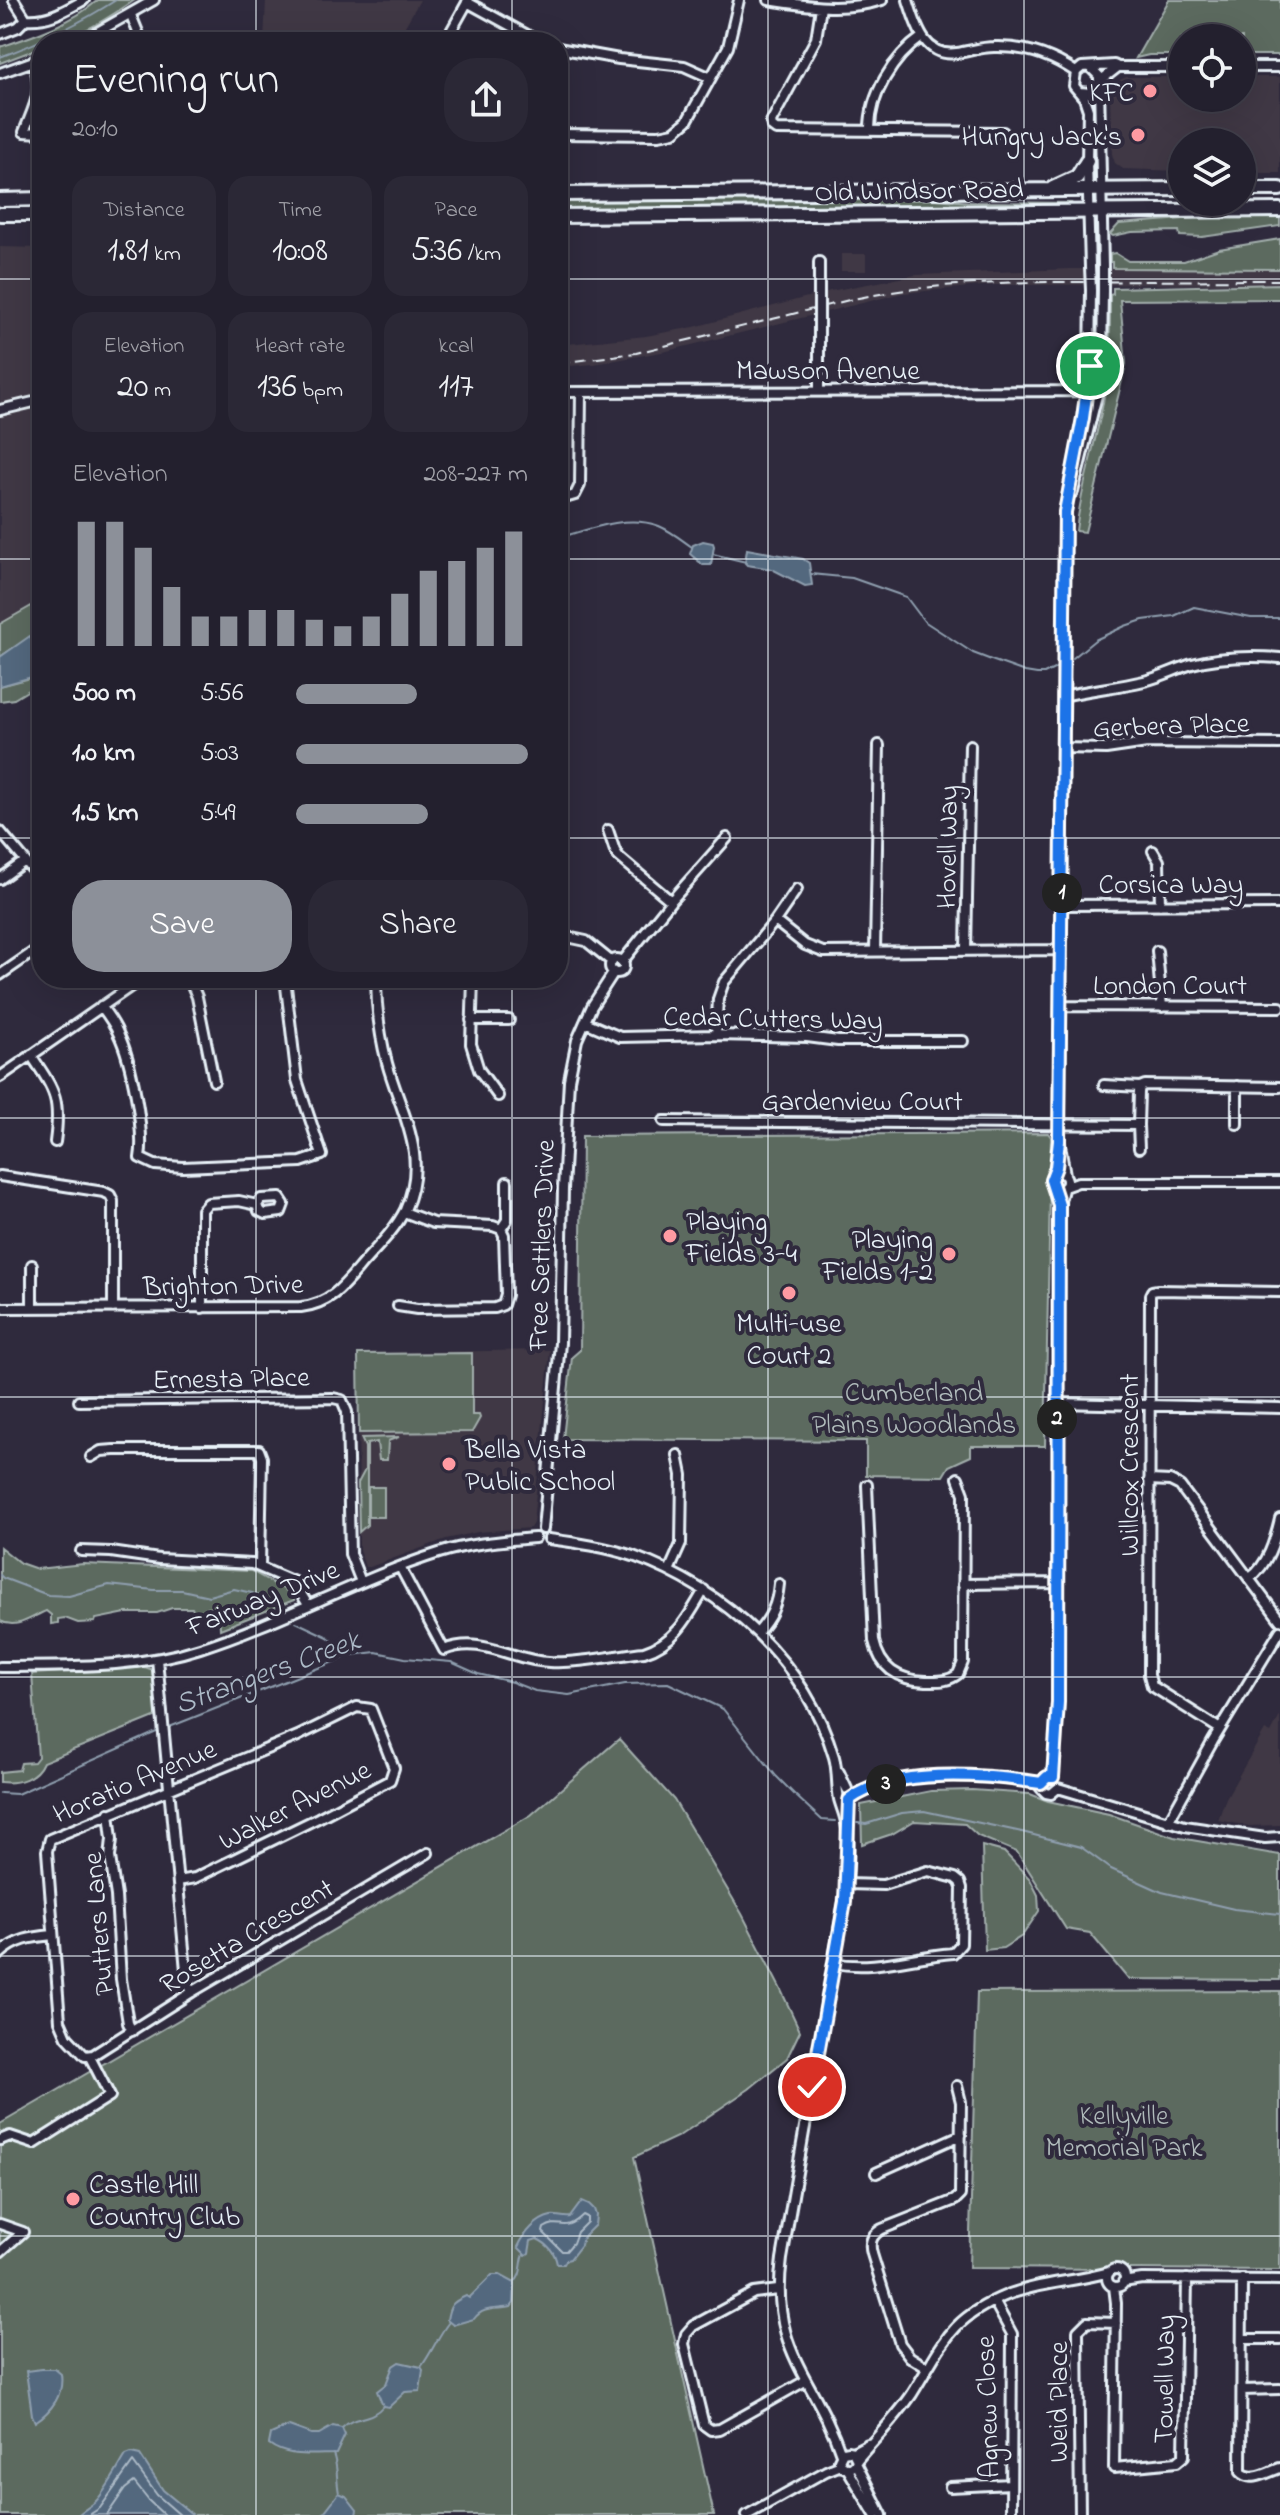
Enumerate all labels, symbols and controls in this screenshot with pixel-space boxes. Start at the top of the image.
map controls [1168,24,1256,216]
button: locate [1168,24,1256,112]
text: Evening run [72,49,279,113]
button: share [444,58,528,142]
place label: KFC [1089,74,1134,115]
marker: KFC [1141,82,1159,100]
text: 20:10 [72,111,118,149]
place label: Hungry Jack's [962,118,1122,159]
marker: Hungry Jack's [1129,126,1147,144]
button: layers [1168,128,1256,216]
street label: Old Windsor Road [814,170,1024,215]
text: Distance [103,195,185,227]
text: Time [278,195,322,227]
text: Pace [435,195,477,227]
text: 1.81 [107,227,149,277]
text: 10:08 [272,227,328,277]
text: 5:36 [411,227,462,277]
text: km [149,239,181,271]
text: /km [462,239,501,271]
text: Elevation [104,331,184,363]
text: Heart rate [255,331,345,363]
text: kcal [439,331,473,363]
pin [1056,332,1124,400]
icon: arrive [1068,344,1112,388]
street label: Mawson Avenue [736,352,920,393]
text: 20 [117,363,149,413]
text: 136 [257,363,297,413]
text: 117 [438,363,474,413]
text: m [149,375,171,407]
text: bpm [297,375,343,407]
text: Elevation [72,456,168,494]
text: 208–227 m [423,456,528,494]
text: 500 m [72,675,136,713]
text: 5:56 [200,675,243,713]
street label: Gerbera Place [1092,704,1250,751]
text: 1.0 km [72,735,135,773]
text: 5:03 [200,735,239,773]
street label: Hovell Way [928,785,971,909]
text: 1.5 km [72,795,139,833]
text: 5:49 [200,795,236,833]
street label: Corsica Way [1099,866,1243,907]
pin: 1 [1042,873,1082,913]
text: 1 [1059,877,1066,909]
button: Save [72,880,292,972]
button: Share [308,880,528,972]
street label: London Court [1093,967,1247,1008]
street label: Cedar Cutters Way [663,998,883,1043]
street label: Gardenview Court [761,1083,963,1124]
street label: Free Settlers Drive [519,1138,568,1353]
place label: Playing Fields 3-4 [685,1203,797,1276]
place label: Playing Fields 1-2 [821,1221,933,1294]
marker: Playing Fields 3-4 [661,1227,679,1245]
marker: Playing Fields 1-2 [940,1245,958,1263]
street label: Brighton Drive [141,1266,304,1309]
marker: Multi-use Court 2 [780,1284,798,1302]
place label: Multi-use Court 2 [736,1305,842,1378]
street label: Ernesta Place [152,1359,310,1402]
street label: Willcox Crescent [1111,1373,1152,1557]
park label: Cumberland Plains Woodlands [812,1374,1016,1447]
pin: 2 [1037,1399,1077,1439]
text: 2 [1052,1403,1062,1435]
place label: Bella Vista Public School [464,1431,615,1504]
marker: Bella Vista Public School [440,1455,458,1473]
street label: Fairway Drive [180,1551,346,1650]
water label: Strangers Creek [169,1619,369,1728]
street label: Horatio Avenue [47,1730,224,1836]
street label: Walker Avenue [212,1751,379,1863]
pin: 3 [866,1764,906,1804]
text: 3 [881,1768,891,1800]
street label: Putters Lane [74,1850,127,1997]
street label: Rosetta Crescent [153,1870,343,2006]
pin [778,2053,846,2121]
icon: check [790,2065,834,2109]
park label: Kellyville Memorial Park [1046,2097,1203,2170]
place label: Castle Hill Country Club [89,2166,240,2239]
marker: Castle Hill Country Club [64,2190,82,2208]
street label: Towell Way [1145,2314,1188,2444]
street label: Agnew Close [966,2334,1012,2479]
street label: Weid Place [1040,2341,1081,2463]

